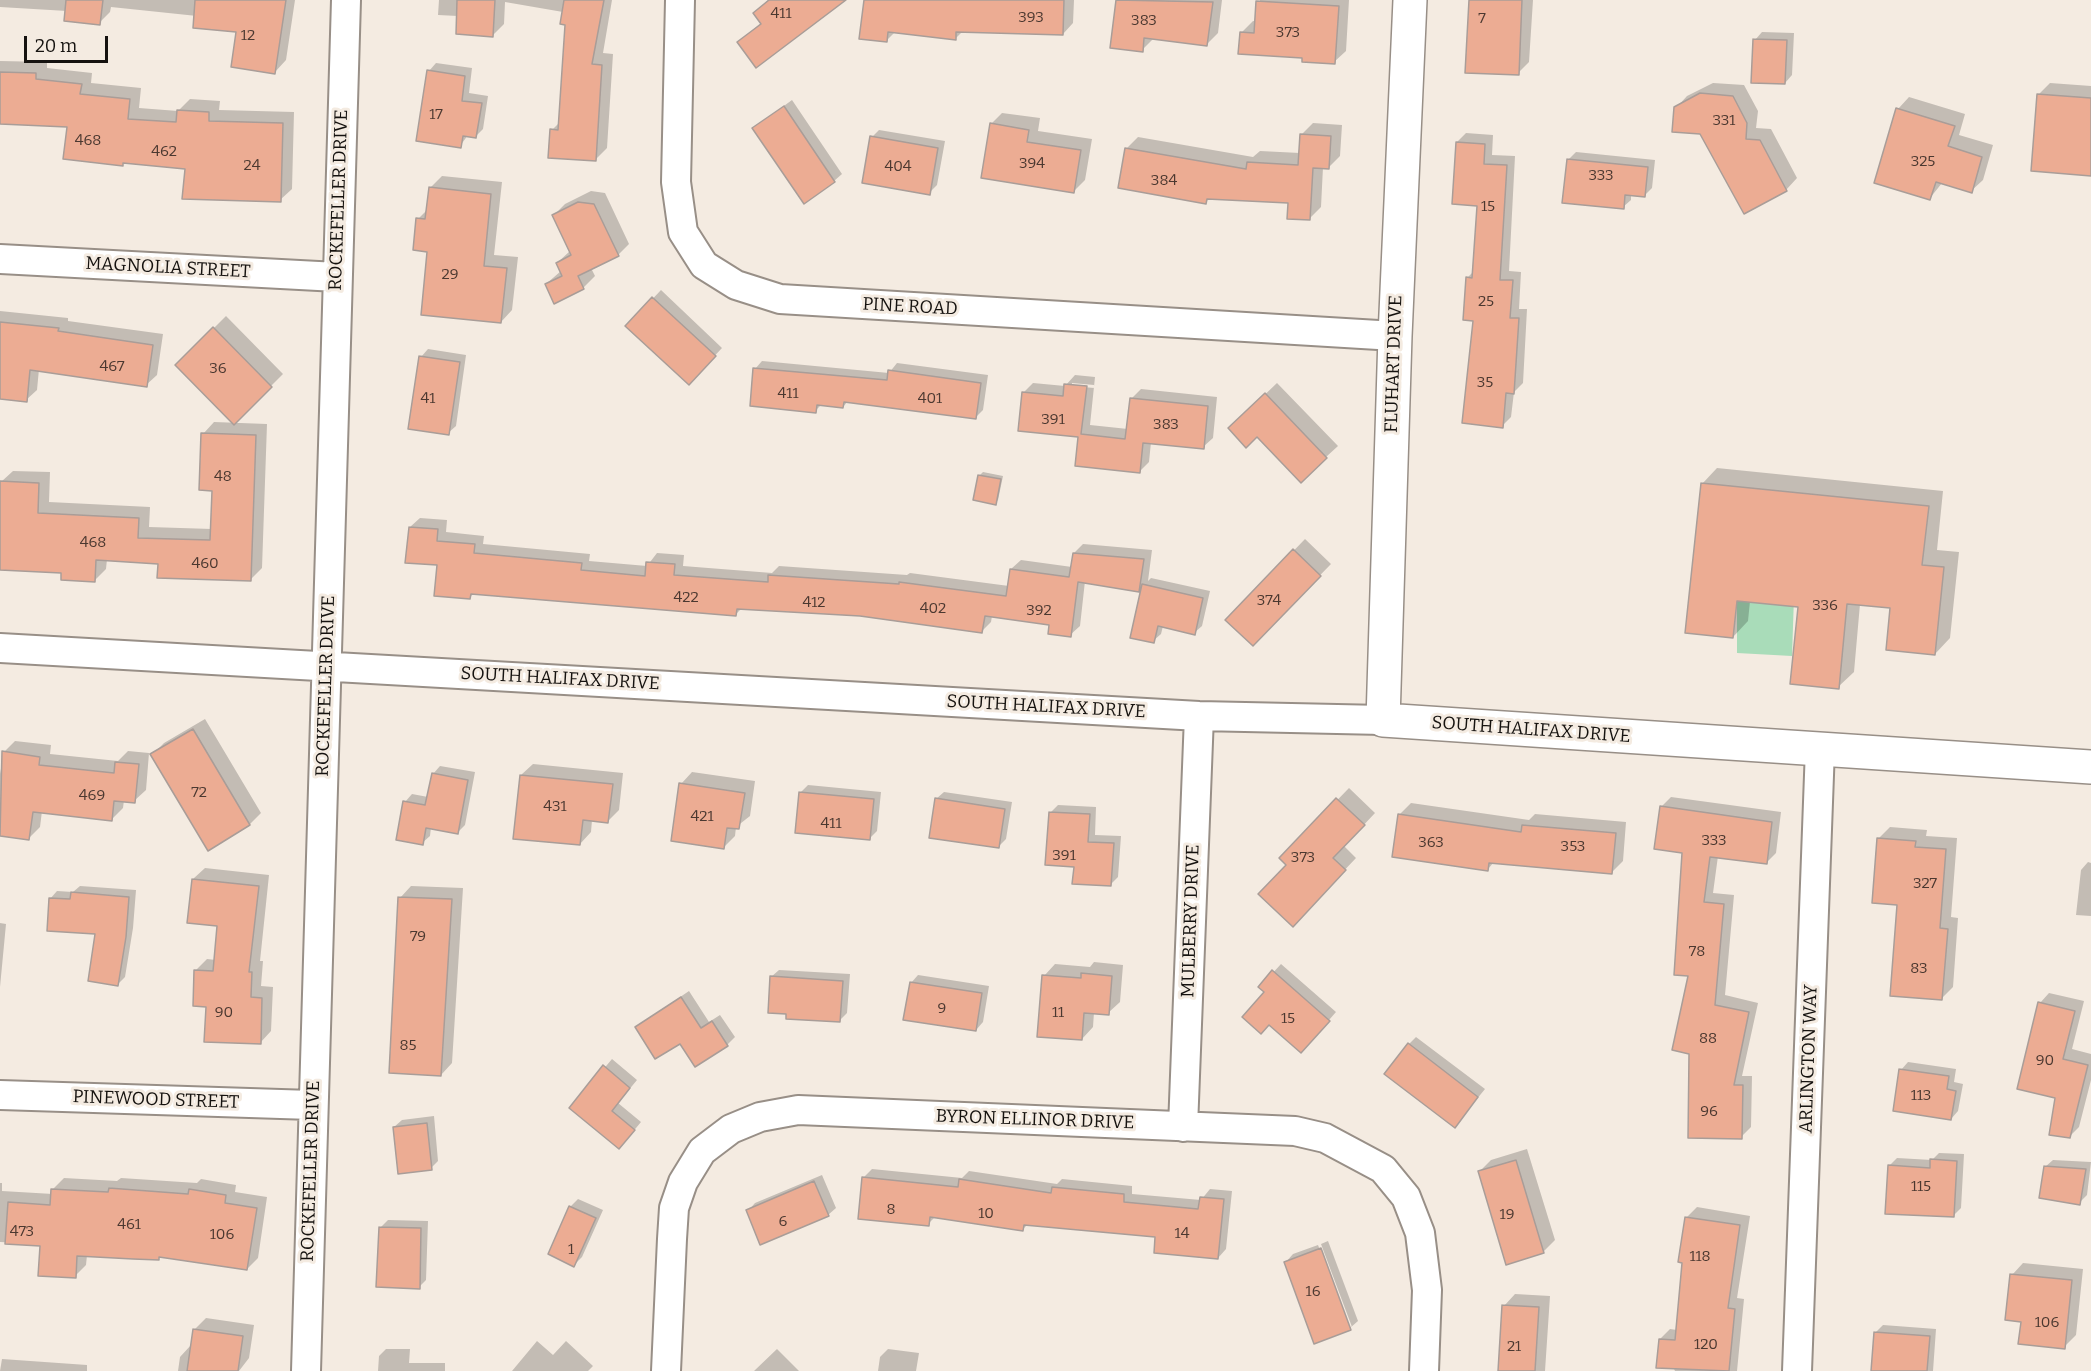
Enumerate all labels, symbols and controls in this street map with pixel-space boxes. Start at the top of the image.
house number: 411 [771,5,791,23]
house number: 393 [1018,9,1044,27]
house number: 7 [1478,10,1486,28]
house number: 383 [1131,12,1157,30]
scale bar [27,24,111,62]
house number: 373 [1276,24,1300,42]
house number: 12 [241,27,255,45]
text: 20 m [35,35,77,57]
house number: 17 [429,106,443,124]
street label: ROCKEFELLER DRIVE [325,109,353,291]
house number: 331 [1713,112,1735,130]
house number: 468 [75,132,101,150]
house number: 462 [151,143,177,161]
house number: 325 [1911,153,1935,171]
house number: 394 [1019,155,1045,173]
house number: 24 [244,157,260,175]
house number: 404 [884,158,912,176]
house number: 333 [1588,167,1614,185]
house number: 384 [1151,172,1177,190]
house number: 15 [1481,198,1495,216]
street label: MAGNOLIA STREET [85,253,251,283]
house number: 29 [442,266,458,284]
house number: 25 [1478,293,1494,311]
street label: PINE ROAD [862,294,958,320]
street label: FLUHART DRIVE [1381,295,1407,433]
house number: 467 [100,358,124,376]
house number: 36 [209,360,227,378]
house number: 35 [1477,374,1493,392]
house number: 411 [778,385,798,403]
house number: 41 [421,390,435,408]
house number: 401 [918,390,942,408]
house number: 391 [1041,411,1065,429]
house number: 383 [1153,416,1179,434]
house number: 48 [214,468,232,486]
house number: 468 [80,534,106,552]
house number: 460 [191,555,219,573]
house number: 422 [673,589,699,607]
house number: 374 [1257,592,1281,610]
house number: 412 [802,594,826,612]
street label: ROCKEFELLER DRIVE [312,595,340,777]
house number: 336 [1812,597,1838,615]
house number: 402 [920,600,946,618]
house number: 392 [1026,602,1052,620]
street label: SOUTH HALIFAX DRIVE [460,663,660,695]
street label: SOUTH HALIFAX DRIVE [946,691,1146,723]
street label: SOUTH HALIFAX DRIVE [1431,712,1631,748]
house number: 72 [191,784,207,802]
house number: 469 [79,787,105,805]
house number: 431 [543,798,567,816]
house number: 421 [690,808,714,826]
house number: 411 [821,815,841,833]
house number: 333 [1701,832,1727,850]
house number: 363 [1418,834,1444,852]
house number: 353 [1561,838,1585,856]
street label: MULBERRY DRIVE [1178,844,1204,998]
house number: 391 [1052,847,1076,865]
house number: 373 [1291,849,1315,867]
house number: 327 [1913,875,1937,893]
house number: 79 [410,928,426,946]
house number: 78 [1689,943,1705,961]
house number: 83 [1910,960,1928,978]
street label: ARLINGTON WAY [1796,984,1822,1134]
house number: 9 [938,1000,946,1018]
house number: 90 [215,1004,233,1022]
house number: 11 [1052,1004,1064,1022]
house number: 15 [1281,1010,1295,1028]
house number: 88 [1699,1030,1717,1048]
house number: 85 [399,1037,417,1055]
house number: 90 [2036,1052,2054,1070]
street label: ROCKEFELLER DRIVE [297,1080,325,1262]
street label: PINEWOOD STREET [72,1086,240,1114]
house number: 113 [1911,1087,1931,1105]
house number: 96 [1700,1103,1718,1121]
street label: BYRON ELLINOR DRIVE [935,1106,1135,1134]
house number: 115 [1911,1178,1931,1196]
house number: 8 [886,1201,896,1219]
house number: 10 [978,1205,994,1223]
house number: 19 [1500,1206,1514,1224]
house number: 6 [779,1213,787,1231]
house number: 461 [117,1216,141,1234]
house number: 473 [10,1223,34,1241]
house number: 14 [1175,1225,1189,1243]
house number: 106 [210,1226,234,1244]
house number: 1 [568,1241,574,1259]
house number: 118 [1689,1248,1711,1266]
house number: 16 [1306,1283,1320,1301]
house number: 106 [2035,1314,2059,1332]
house number: 120 [1694,1336,1718,1354]
house number: 21 [1507,1338,1521,1356]

